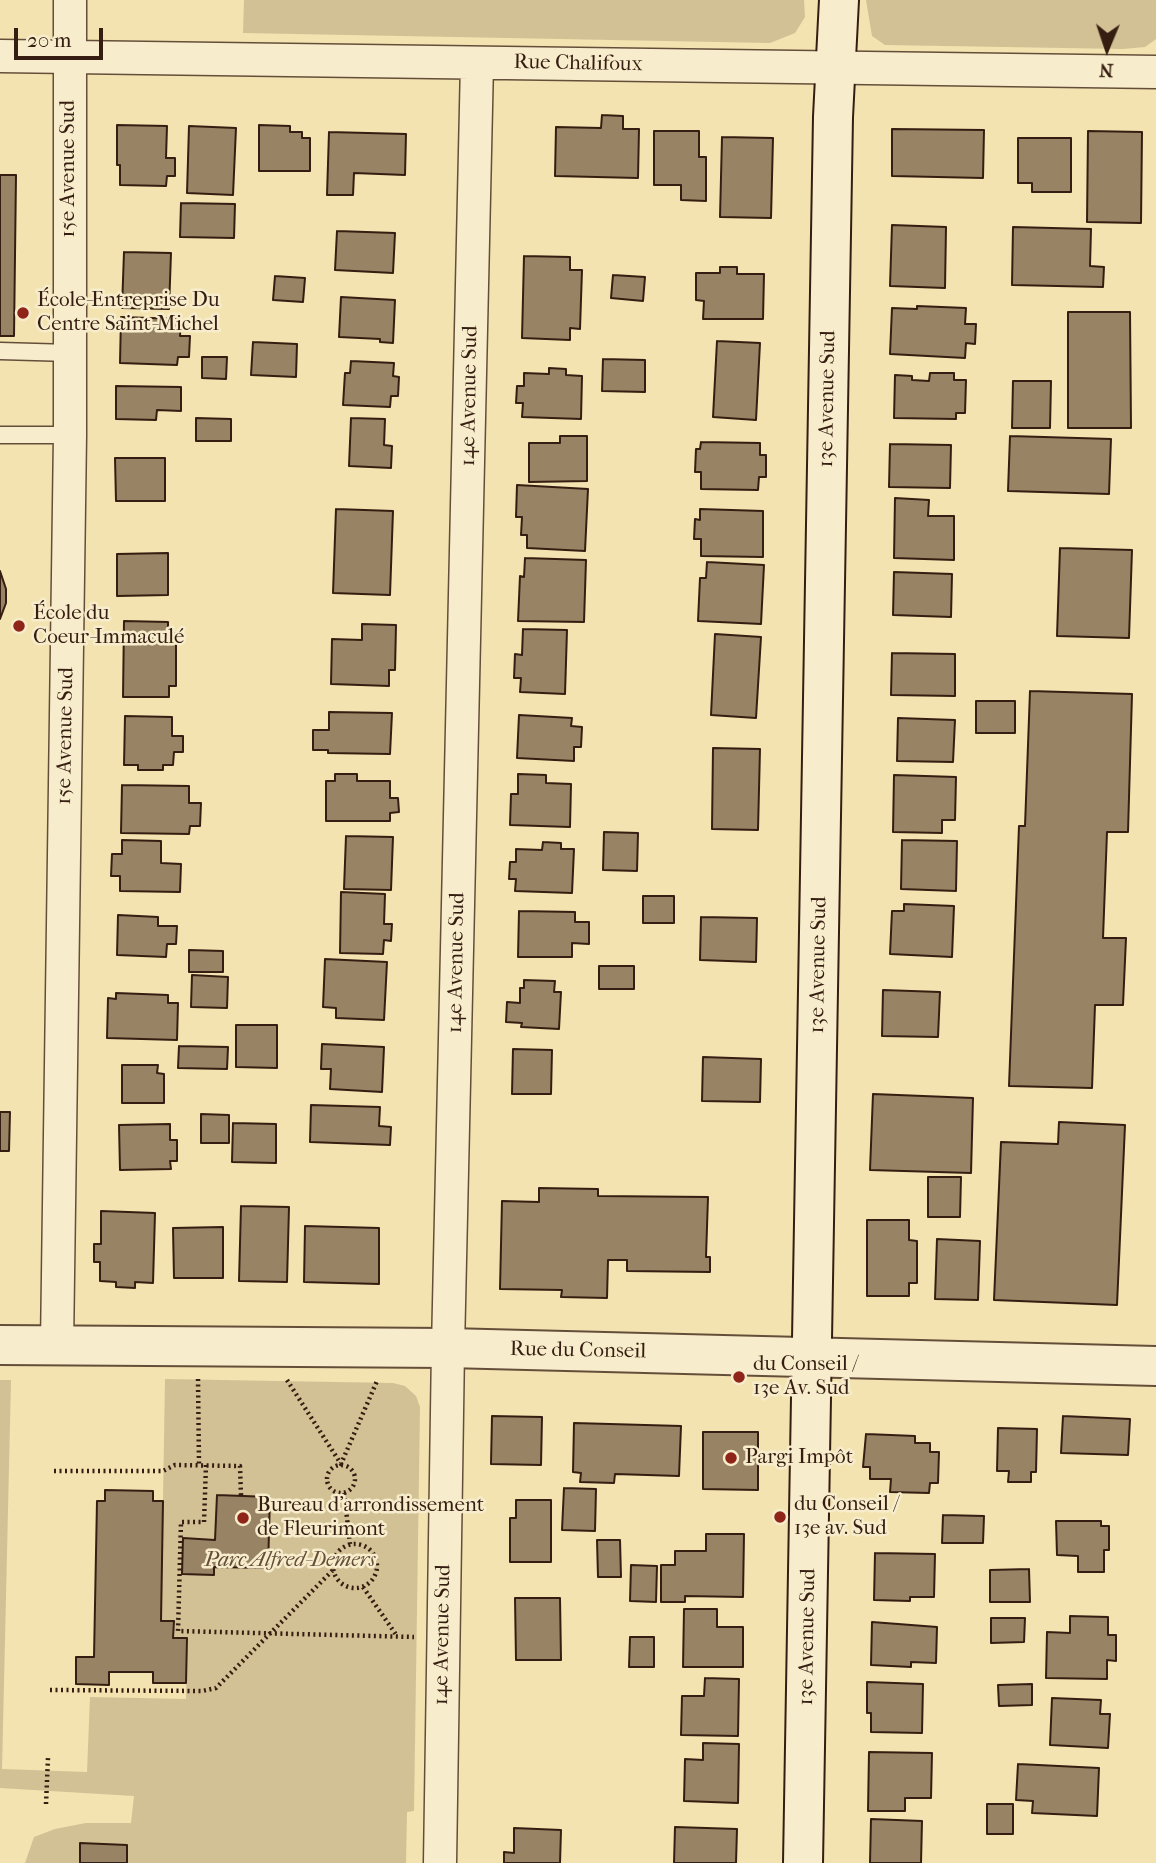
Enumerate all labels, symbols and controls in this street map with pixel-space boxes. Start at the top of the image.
scale bar [18,14,107,58]
north arrow [1072,14,1142,84]
text: 20 m [27,28,71,52]
street label: Rue Chalifoux [513,50,643,78]
text: N [1099,59,1114,81]
street label: 15e Avenue Sud [56,100,82,238]
place label: École-Entreprise Du Centre Saint-Michel [37,288,220,338]
marker: École-Entreprise Du Centre Saint-Michel [15,305,31,321]
street label: 14e Avenue Sud [456,325,484,467]
street label: 13e Avenue Sud [814,330,842,468]
place label: École du Coeur-Immaculé [33,601,184,651]
marker: École du Coeur-Immaculé [11,618,27,634]
street label: 15e Avenue Sud [52,667,80,805]
street label: 14e Avenue Sud [443,892,471,1034]
street label: 13e Avenue Sud [805,896,833,1034]
street label: Rue du Conseil [510,1337,646,1365]
place label: du Conseil / 13e Av. Sud [753,1352,857,1402]
marker: du Conseil / 13e Av. Sud [731,1369,747,1385]
place label: Pargi Impôt [745,1445,853,1471]
marker: Pargi Impôt [723,1450,739,1466]
place label: du Conseil / 13e av. Sud [794,1492,898,1542]
place label: Bureau d'arrondissement de Fleurimont [257,1493,484,1543]
marker: du Conseil / 13e av. Sud [772,1509,788,1525]
marker: Bureau d'arrondissement de Fleurimont [235,1510,251,1526]
park label: Parc Alfred-Demers [205,1548,375,1574]
street label: 14e Avenue Sud [429,1564,457,1706]
street label: 13e Avenue Sud [794,1568,822,1706]

